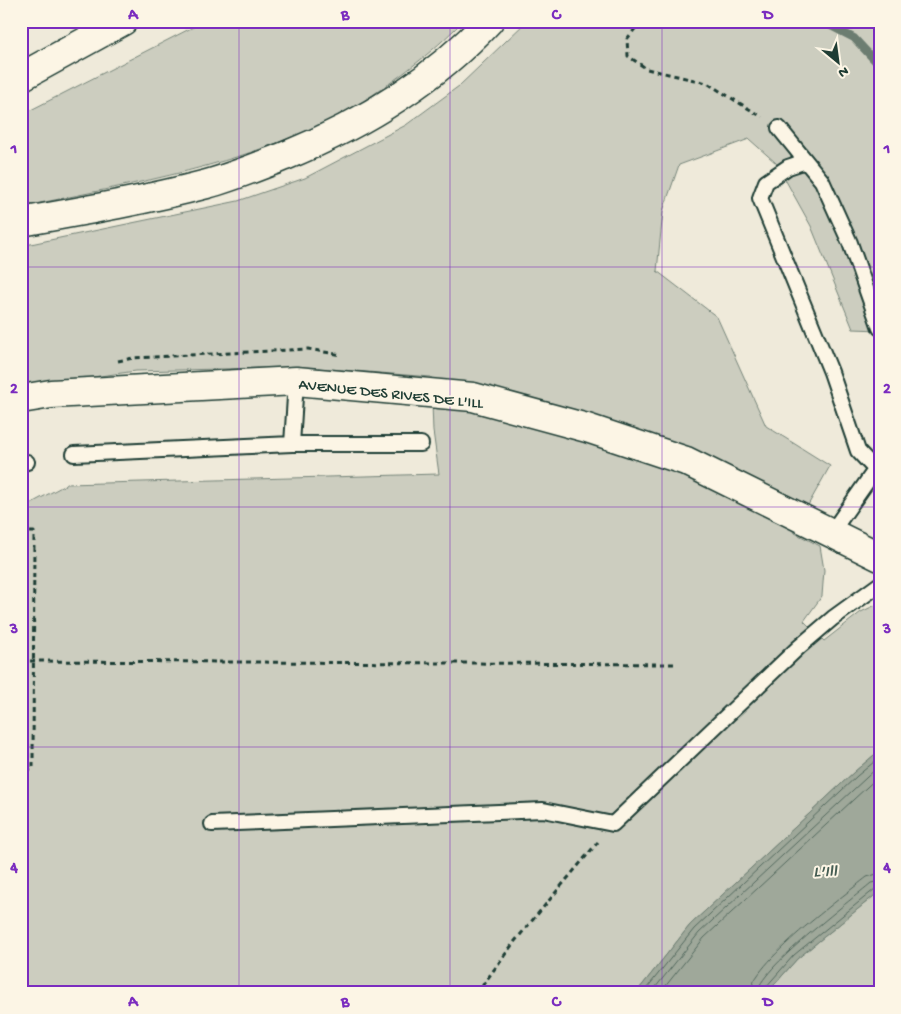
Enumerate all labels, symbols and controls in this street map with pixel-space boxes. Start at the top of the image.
text: A [127,7,139,26]
text: B [340,7,350,26]
text: C [551,7,562,26]
text: D [761,7,774,26]
north arrow [814,38,864,88]
text: N [835,62,851,81]
text: 1 [10,141,17,160]
text: 1 [883,141,890,160]
street label: AVENUE DES RIVES DE L'ILL [297,376,485,415]
text: 2 [10,381,18,400]
text: 2 [883,381,891,400]
text: 3 [9,621,18,640]
text: 3 [882,621,891,640]
text: 4 [9,860,18,879]
text: 4 [882,860,891,879]
water label: L'Ill [813,862,838,883]
text: A [127,994,139,1013]
text: B [340,994,350,1013]
text: C [551,994,562,1013]
text: D [761,994,774,1013]

